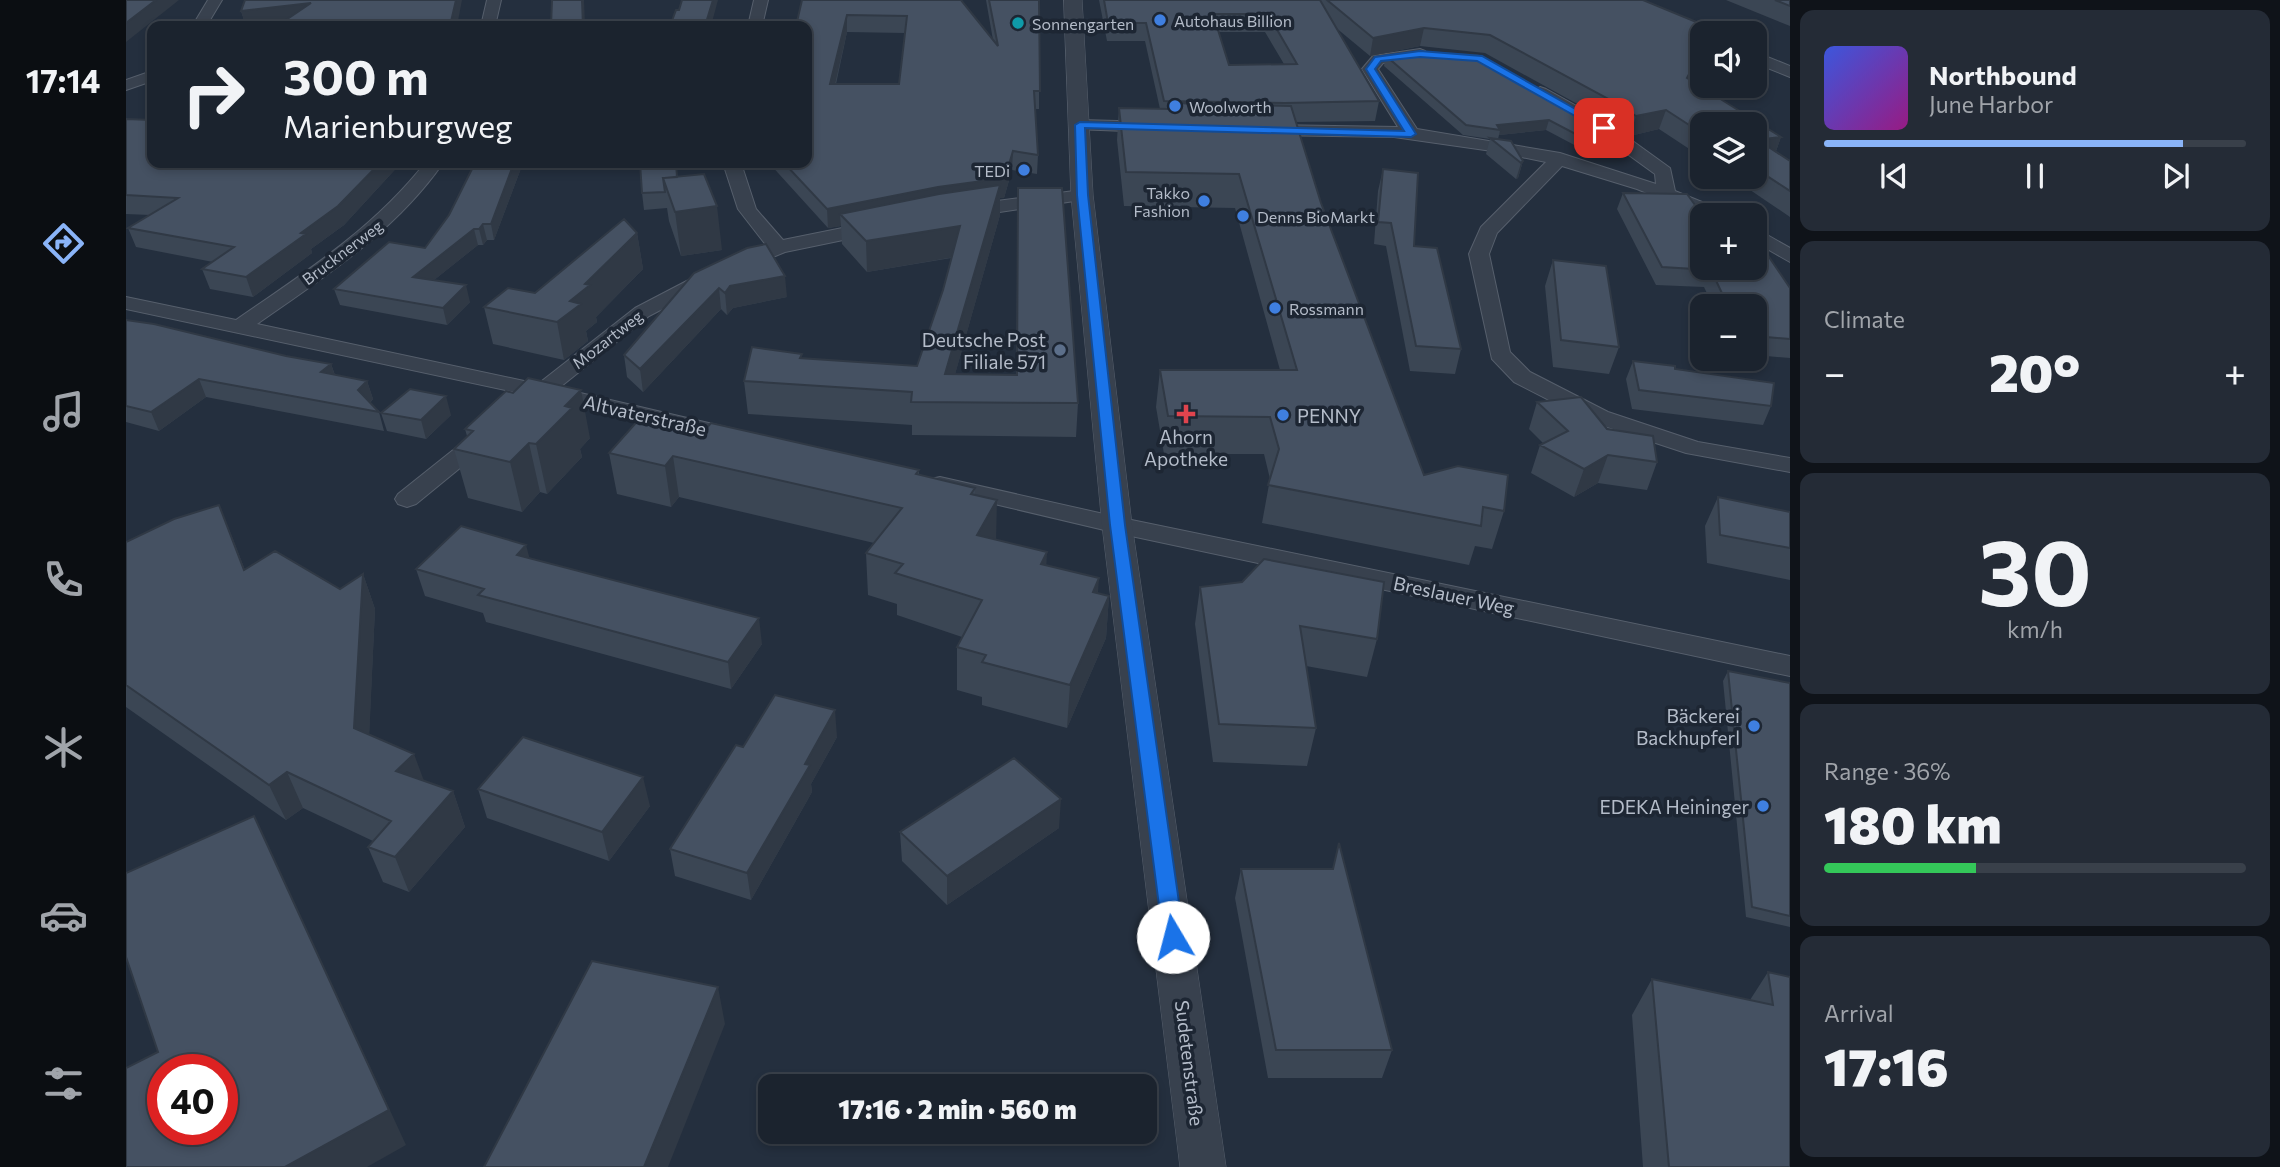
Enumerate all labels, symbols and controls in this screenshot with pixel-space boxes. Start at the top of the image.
place label: Autohaus Billion [1174,11,1292,30]
marker: Autohaus Billion [1152,12,1168,28]
place label: Sonnengarten [1032,14,1134,33]
marker: Sonnengarten [1010,15,1026,31]
map controls [1690,21,1767,371]
button: sound [1690,21,1767,98]
text: 300 m [283,45,429,105]
icon: right [168,49,259,140]
text: Northbound [1929,59,2077,90]
text: 17:14 [26,60,100,100]
text: June Harbor [1929,90,2053,118]
place label: Woolworth [1189,97,1272,116]
marker: Woolworth [1167,98,1183,114]
pin [1574,98,1634,158]
text: Marienburgweg [283,105,512,145]
icon: arrive [1585,109,1623,147]
button: layers [1690,112,1767,189]
icon: previous [1875,157,1913,195]
icon: pause [2016,157,2054,195]
icon: next [2157,157,2195,195]
place label: TEDi [974,161,1010,180]
marker: TEDi [1016,162,1032,178]
place label: Takko Fashion [1133,183,1190,220]
marker: Takko Fashion [1196,193,1212,209]
button: + [1690,203,1767,280]
place label: Denns BioMarkt [1257,207,1375,226]
marker: Denns BioMarkt [1235,208,1251,224]
street label: Brucknerweg [298,215,386,288]
icon: directions [39,219,88,268]
button: − [1690,294,1767,371]
place label: Rossmann [1289,299,1364,318]
marker: Rossmann [1267,300,1283,316]
text: Climate [1824,305,1905,333]
street label: Mozartweg [568,306,646,372]
place label: Deutsche Post Filiale 571 [922,328,1046,373]
text: 20° [1989,339,2080,403]
marker: Deutsche Post Filiale 571 [1052,342,1068,358]
text: − [1824,348,1846,395]
text: + [2224,348,2246,395]
icon: music [39,387,88,436]
street label: Altvaterstraße [581,390,709,440]
place label: PENNY [1297,404,1361,427]
marker: Ahorn Apotheke [1178,406,1194,422]
marker: PENNY [1275,407,1291,423]
place label: Ahorn Apotheke [1144,425,1228,470]
text: 30 [1978,513,2092,625]
icon: phone [39,555,88,604]
street label: Breslauer Weg [1391,571,1517,619]
text: km/h [2007,615,2063,643]
place label: Bäckerei Backhupferl [1636,704,1740,749]
marker: Bäckerei Backhupferl [1746,718,1762,734]
icon: climate [39,723,88,772]
text: Range · 36% [1824,757,1951,785]
text: 180 km [1824,791,2002,855]
place label: EDEKA Heininger [1599,795,1749,818]
marker: EDEKA Heininger [1755,798,1771,814]
icon: car [39,891,88,940]
position arrow [1136,900,1210,974]
street label: Sudetenstraße [1171,999,1209,1127]
text: Arrival [1824,999,1894,1027]
text: 17:16 [1824,1033,1949,1097]
speed limit sign: 40 [147,1054,238,1145]
icon: filters [39,1059,88,1108]
text: 17:16 · 2 min · 560 m [838,1093,1077,1124]

